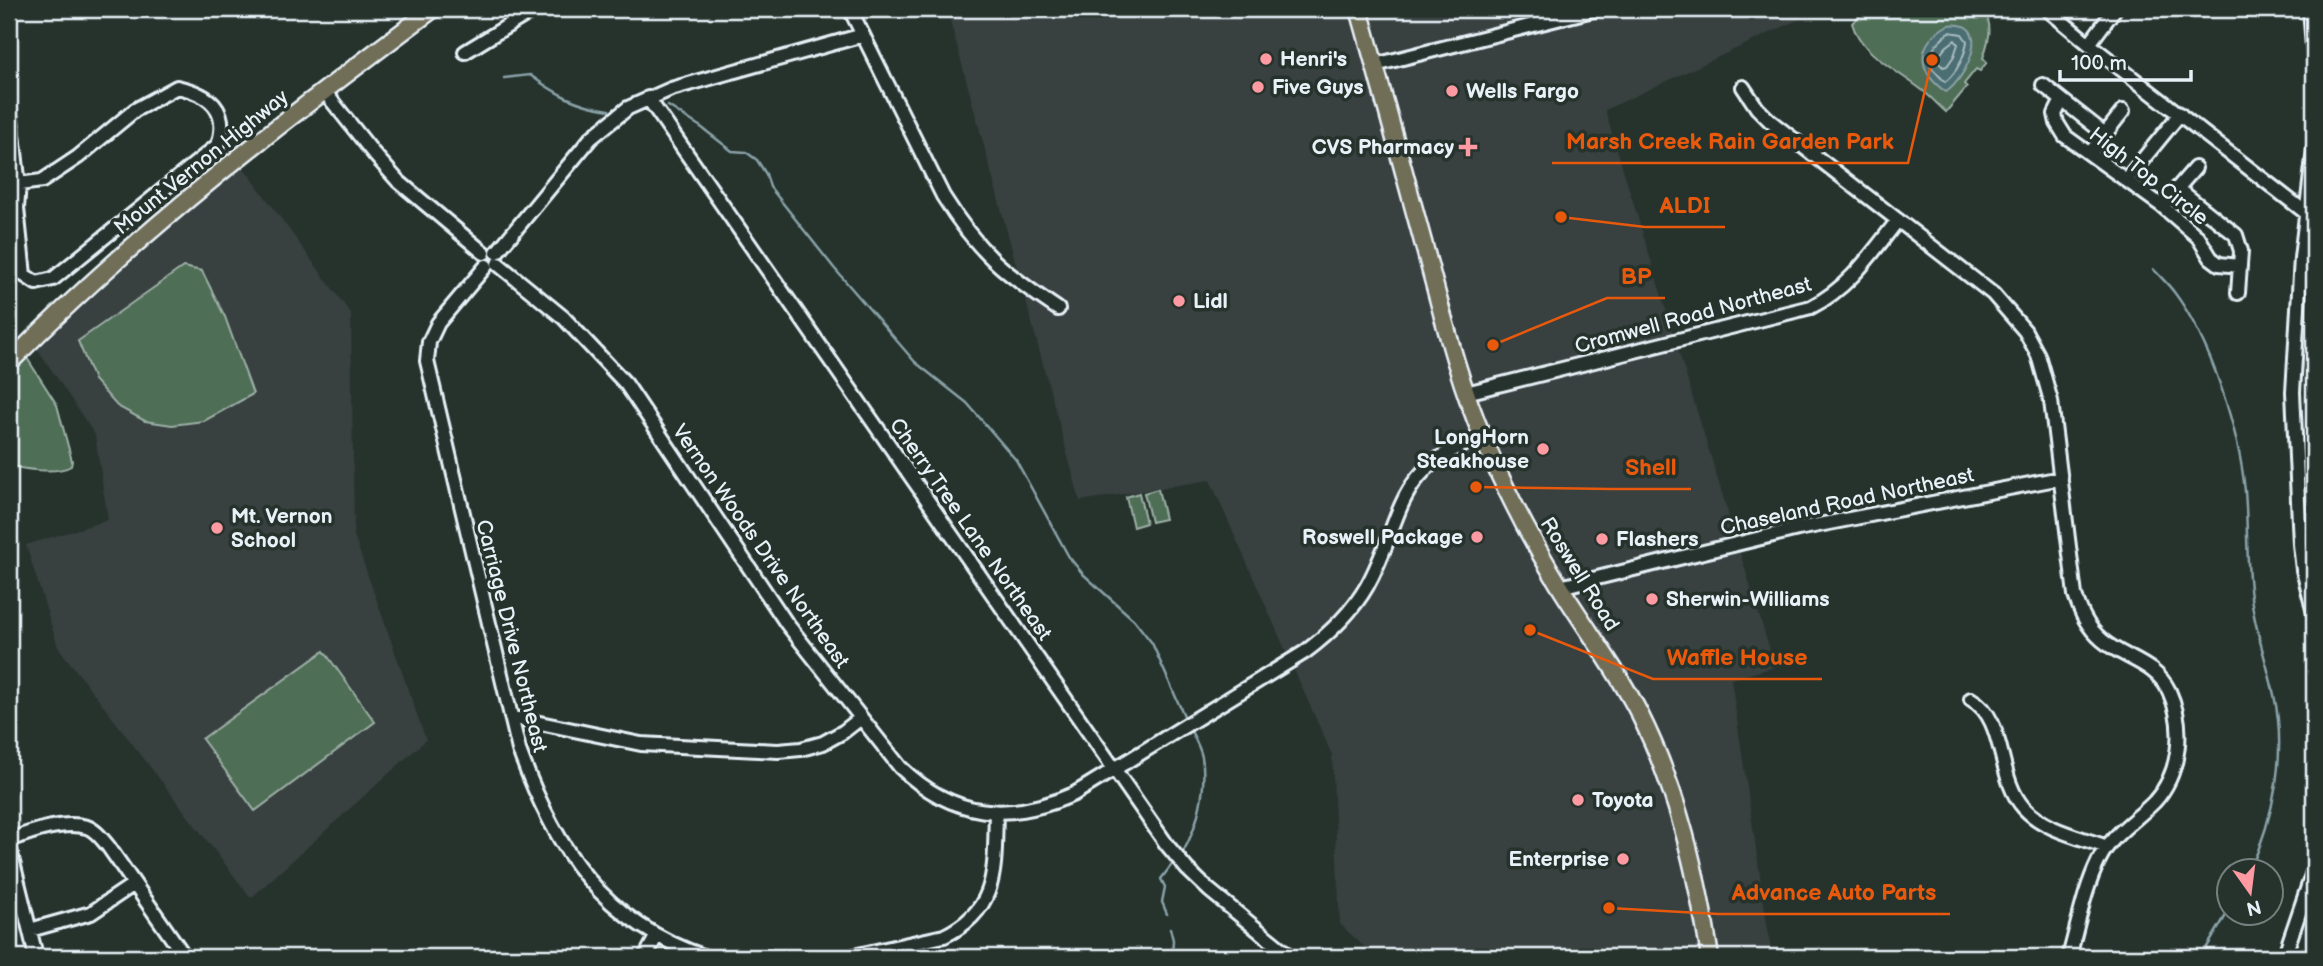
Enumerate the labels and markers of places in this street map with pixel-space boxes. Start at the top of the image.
place label: Henri's [1280,47,1347,72]
marker: Henri's [1258,51,1274,67]
place label: Five Guys [1272,75,1364,100]
marker: Five Guys [1250,79,1266,95]
place label: Wells Fargo [1466,79,1579,104]
marker: Wells Fargo [1444,83,1460,99]
callout: Marsh Creek Rain Garden Park [1552,119,1908,163]
place label: CVS Pharmacy [1312,135,1454,160]
marker: CVS Pharmacy [1460,139,1476,155]
callout: ALDI [1645,183,1725,227]
callout: BP [1607,254,1665,298]
place label: Lidl [1193,289,1228,314]
marker: Lidl [1171,293,1187,309]
place label: LongHorn Steakhouse [1417,425,1529,474]
marker: LongHorn Steakhouse [1535,441,1551,457]
callout: Shell [1611,445,1691,489]
place label: Mt. Vernon School [231,504,333,553]
marker: Mt. Vernon School [209,520,225,536]
place label: Roswell Package [1302,525,1463,550]
place label: Flashers [1616,527,1699,552]
marker: Roswell Package [1469,529,1485,545]
marker: Flashers [1594,531,1610,547]
place label: Sherwin-Williams [1666,587,1830,612]
marker: Sherwin-Williams [1644,591,1660,607]
callout: Waffle House [1653,635,1822,679]
place label: Toyota [1592,788,1654,813]
marker: Toyota [1570,792,1586,808]
place label: Enterprise [1508,847,1609,872]
marker: Enterprise [1615,851,1631,867]
callout: Advance Auto Parts [1718,870,1950,914]

